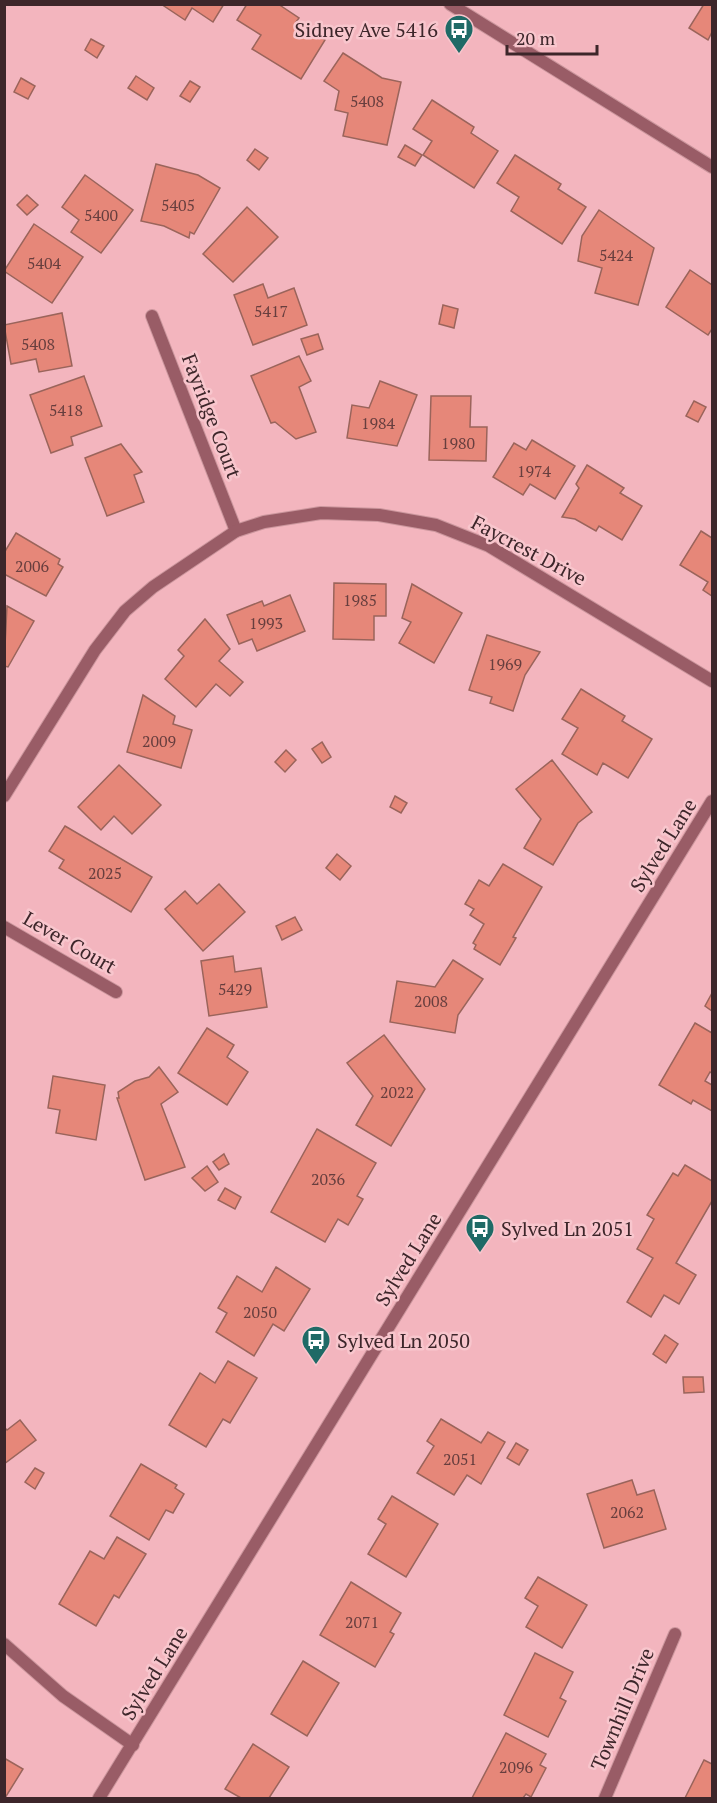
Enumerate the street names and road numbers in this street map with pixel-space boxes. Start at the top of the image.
street label: Fayridge Court [176,350,248,483]
street label: Faycrest Drive [467,508,591,592]
street label: Sylved Lane [624,793,702,897]
street label: Lever Court [19,905,122,980]
street label: Sylved Lane [369,1207,447,1311]
street label: Sylved Lane [115,1621,193,1725]
street label: Townhill Drive [584,1644,660,1774]

